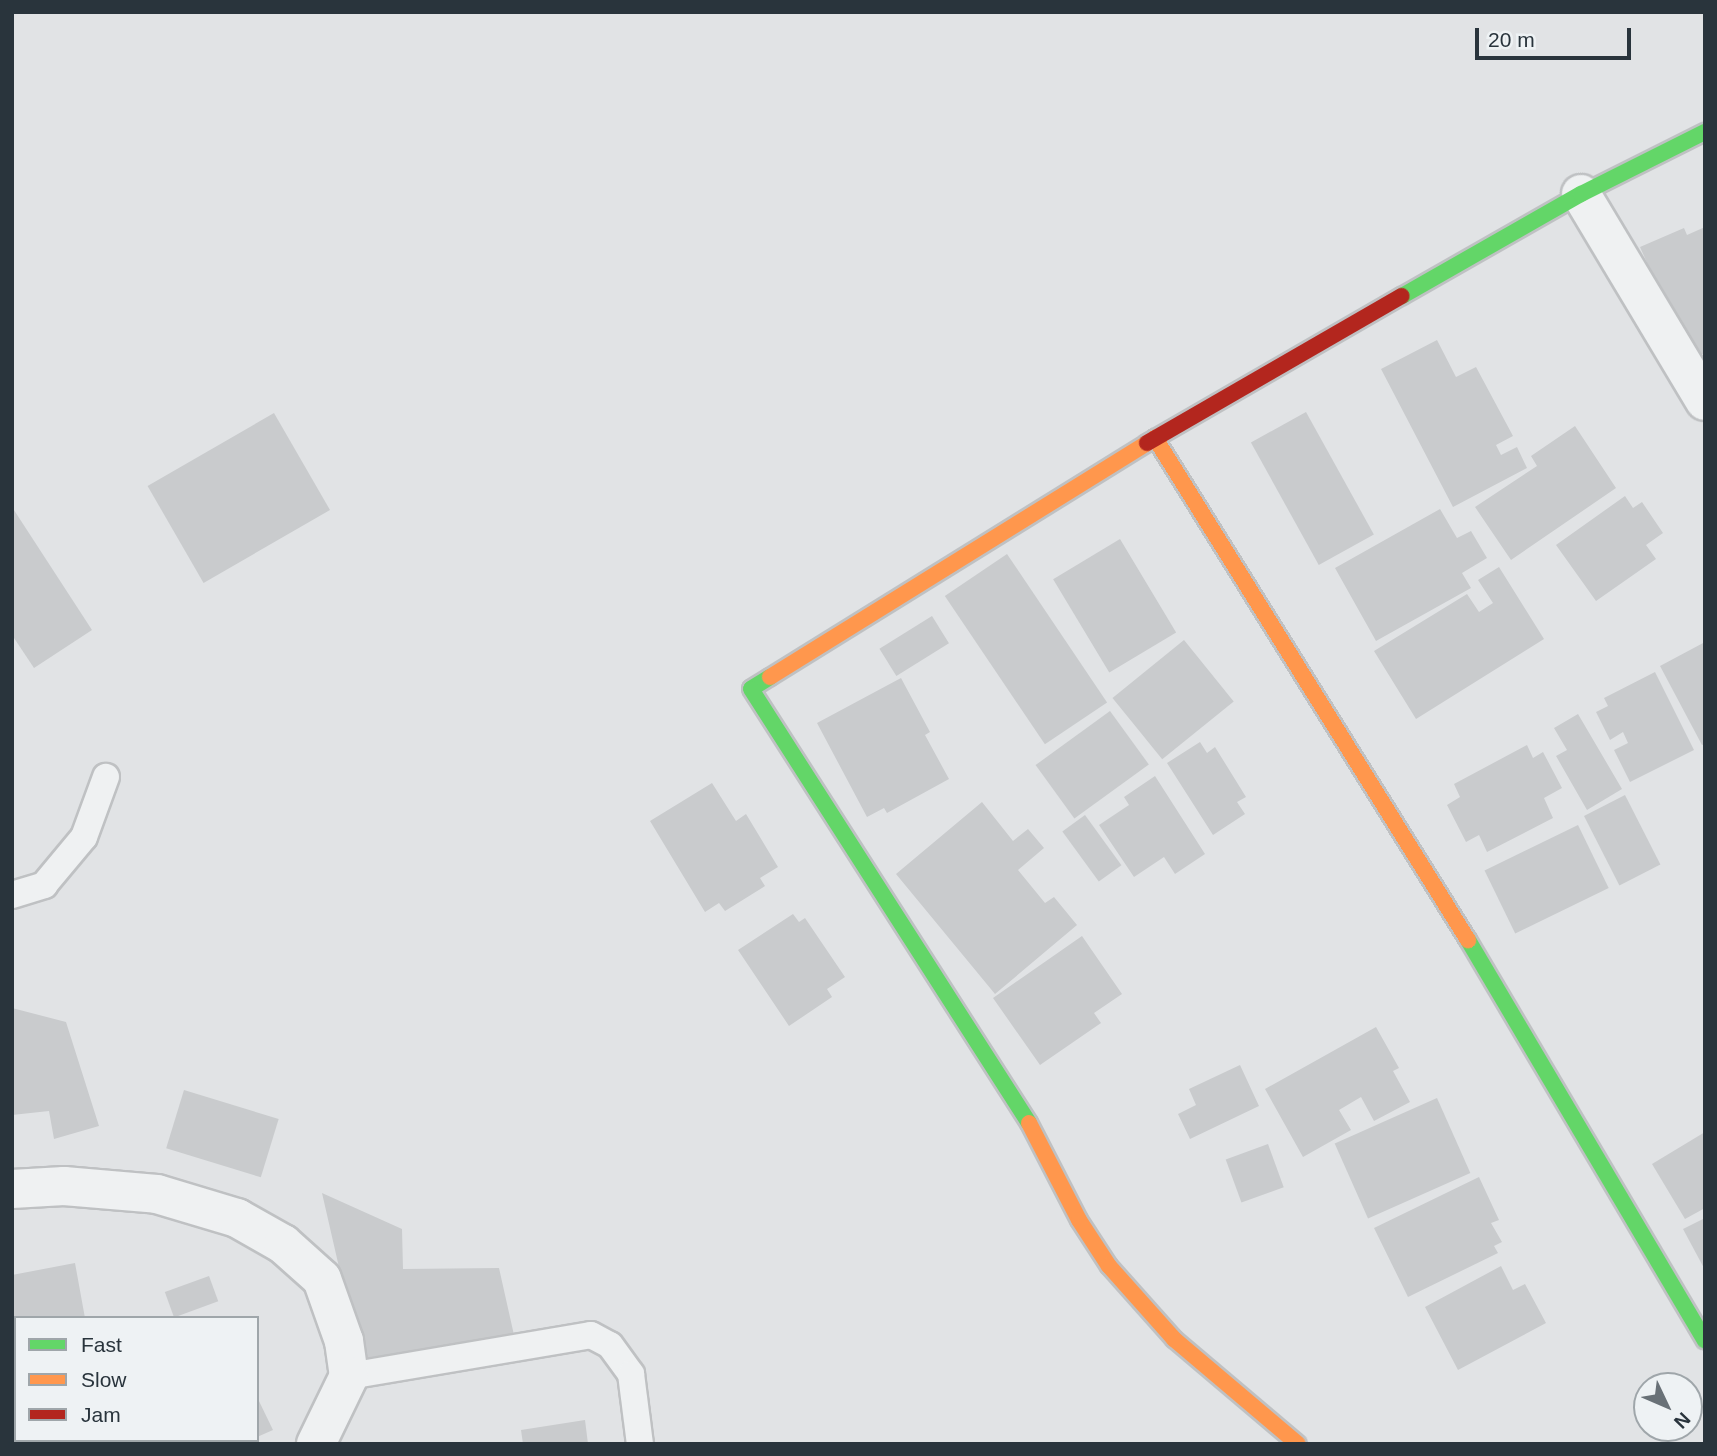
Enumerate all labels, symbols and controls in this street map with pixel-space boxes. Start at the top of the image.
scale bar [1479,14,1635,58]
text: 20 m [1488,28,1535,51]
legend [14,1316,259,1442]
text: Fast [81,1333,122,1356]
text: Slow [81,1368,127,1391]
north arrow [1633,1372,1703,1442]
text: Jam [81,1403,121,1426]
text: N [1670,1408,1694,1433]

